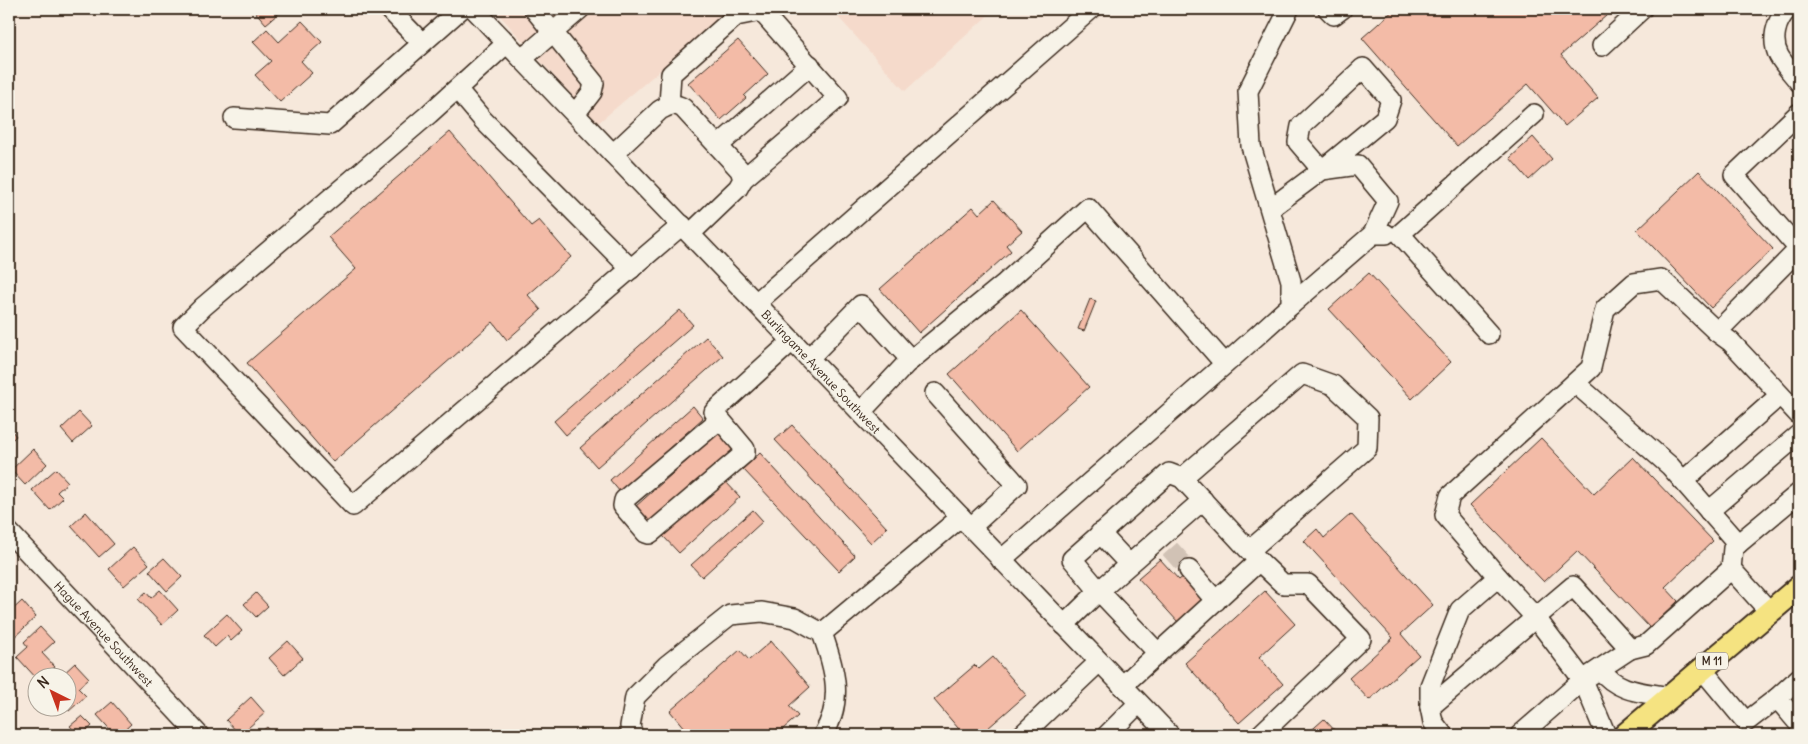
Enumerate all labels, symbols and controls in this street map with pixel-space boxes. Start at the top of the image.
street label: Burlingame Avenue Southwest [759,306,884,436]
street label: Hague Avenue Southwest [51,578,157,689]
road number: M 11 [1696,652,1728,669]
north arrow [28,666,78,716]
text: N [34,672,53,692]

